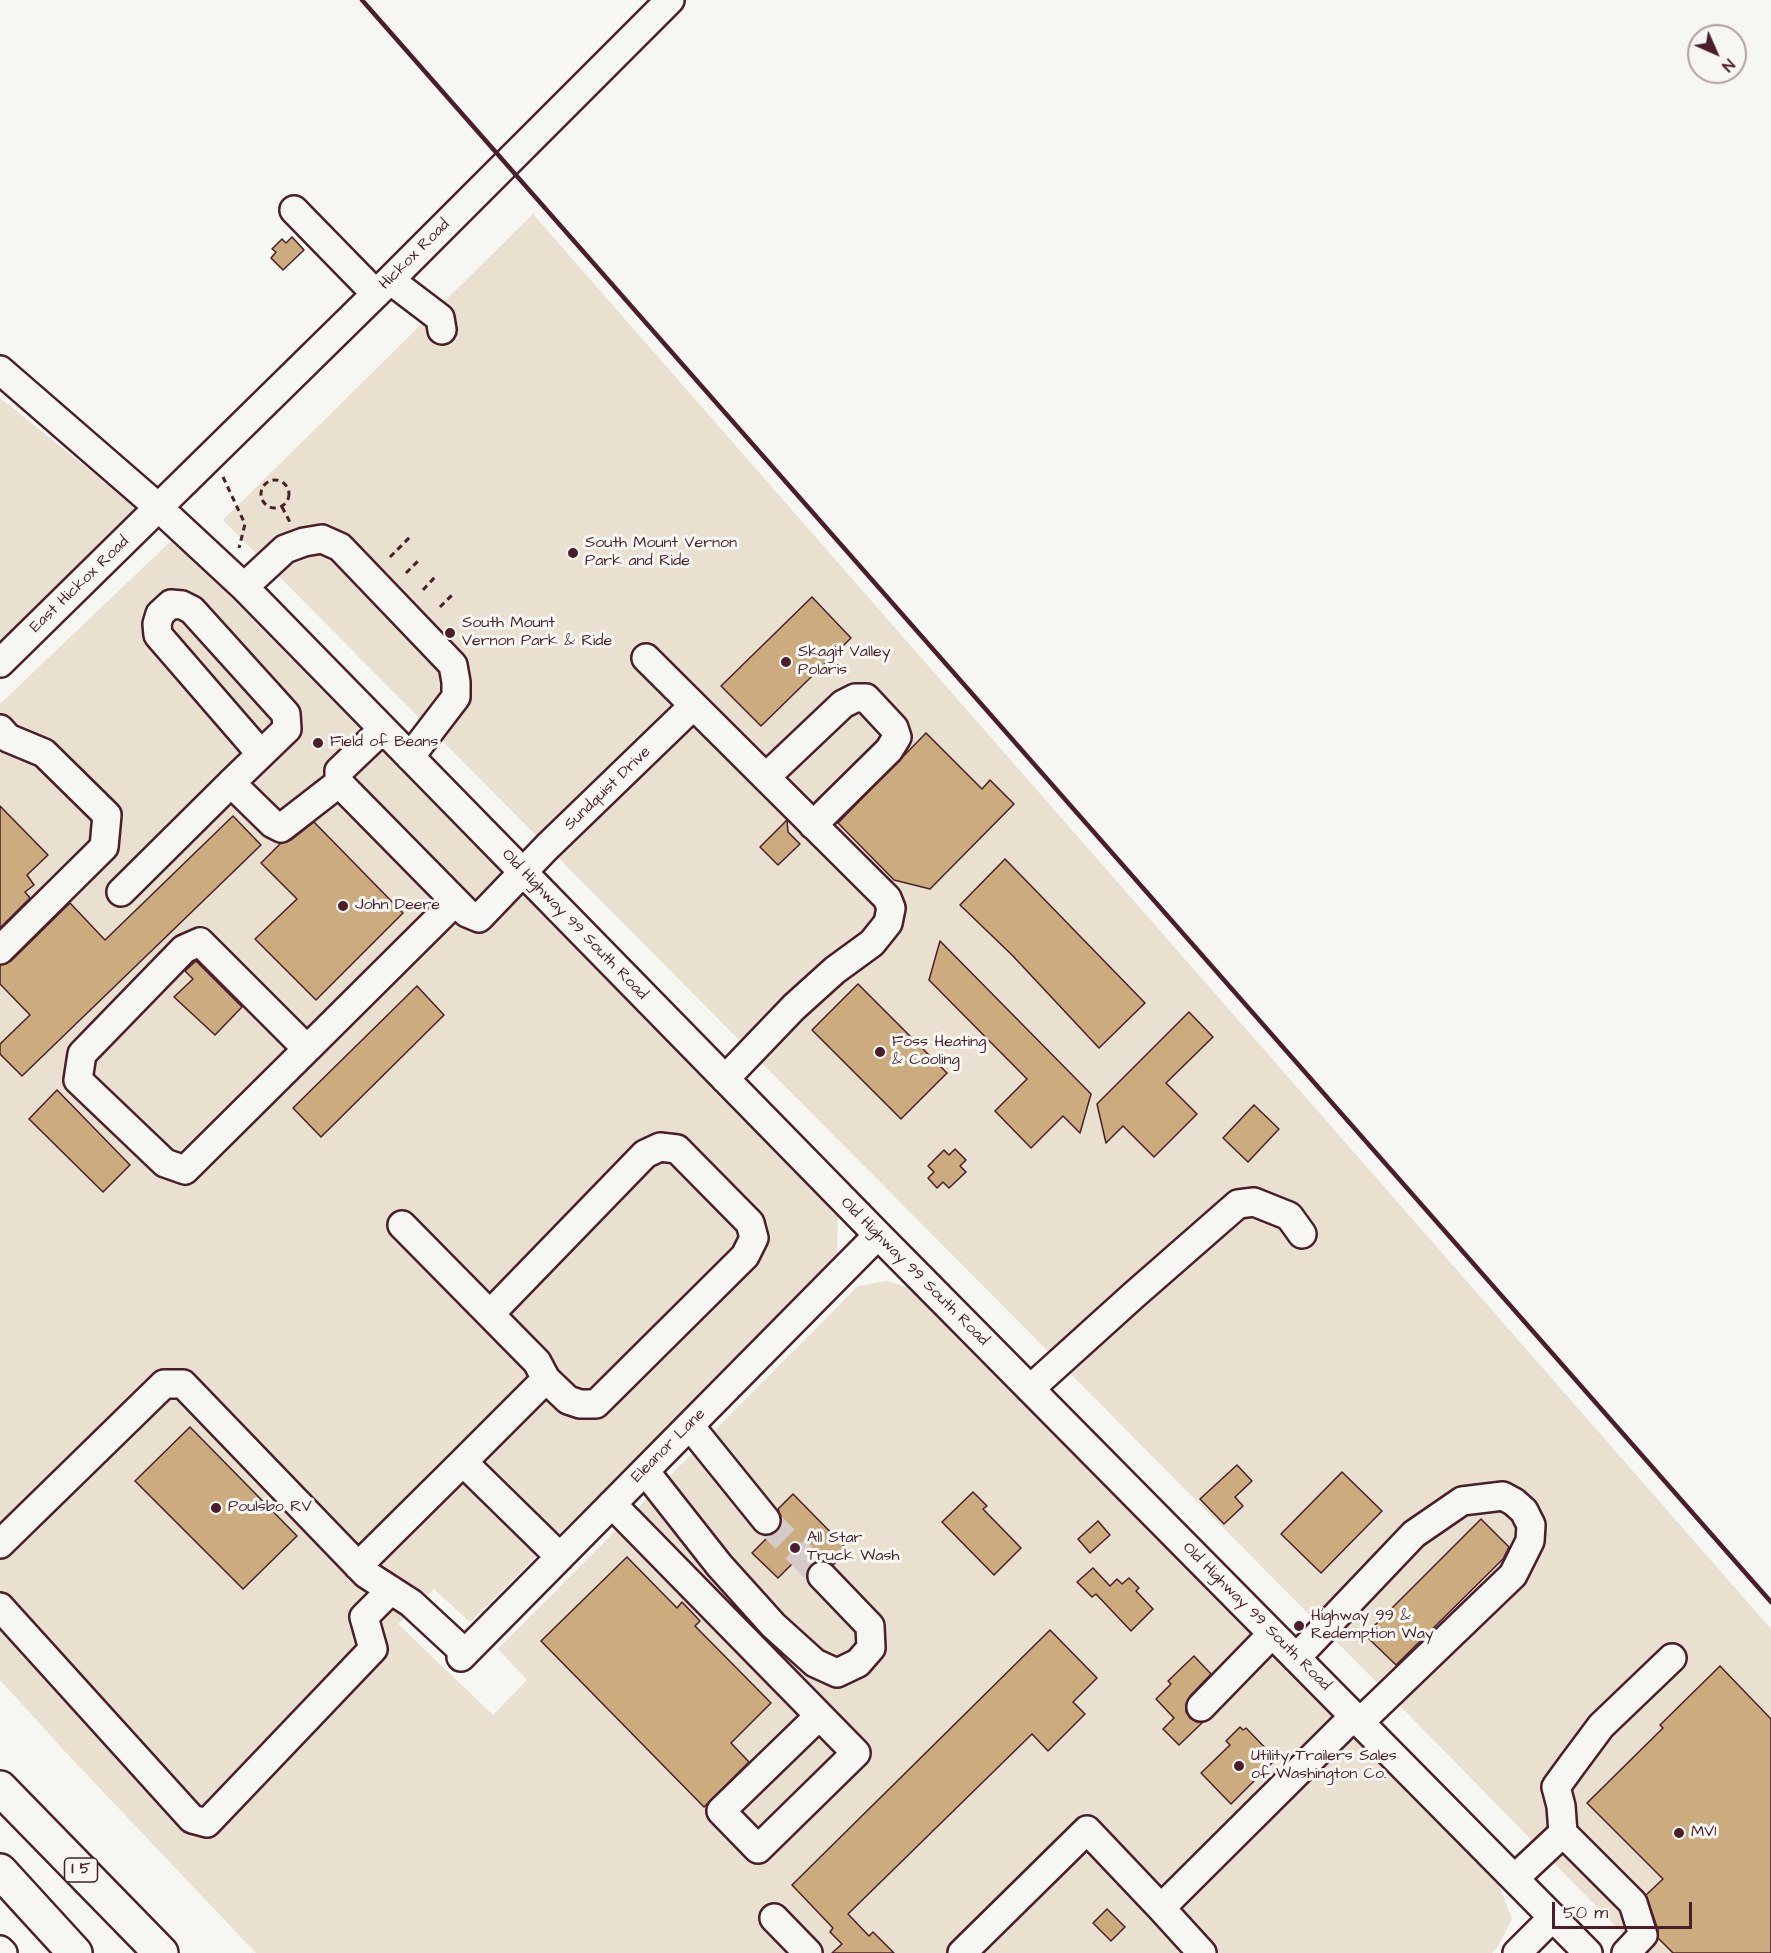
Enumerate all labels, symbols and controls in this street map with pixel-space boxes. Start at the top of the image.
north arrow [1687,24,1747,84]
text: N [1717,54,1740,77]
street label: Hickox Road [376,216,454,294]
street label: East Hickox Road [26,533,134,637]
place label: South Mount Vernon Park and Ride [585,534,737,572]
marker: South Mount Vernon Park and Ride [566,546,580,560]
place label: South Mount Vernon Park & Ride [462,614,612,652]
marker: South Mount Vernon Park & Ride [443,626,457,640]
place label: Skagit Valley Polaris [798,643,890,681]
marker: Skagit Valley Polaris [779,655,793,669]
place label: Field of Beans [330,733,438,753]
marker: Field of Beans [311,736,325,750]
street label: Sundquist Drive [561,743,655,835]
street label: Old Highway 99 South Road [497,846,651,1004]
place label: John Deere [355,896,440,916]
marker: John Deere [336,899,350,913]
place label: Foss Heating & Cooling [892,1033,986,1071]
marker: Foss Heating & Cooling [873,1045,887,1059]
street label: Old Highway 99 South Road [836,1194,992,1350]
street label: Eleanor Lane [628,1405,710,1487]
place label: Poulsbo RV [228,1498,312,1518]
marker: Poulsbo RV [209,1501,223,1515]
place label: All Star Truck Wash [807,1529,899,1567]
street label: Old Highway 99 South Road [1178,1539,1334,1695]
marker: All Star Truck Wash [788,1541,802,1555]
place label: Highway 99 & Redemption Way [1311,1607,1434,1645]
marker: Highway 99 & Redemption Way [1292,1619,1306,1633]
place label: Utility Trailers Sales of Washington Co. [1251,1747,1397,1785]
marker: Utility Trailers Sales of Washington Co. [1232,1759,1246,1773]
place label: MV1 [1691,1823,1716,1843]
marker: MV1 [1672,1826,1686,1840]
road number: I 5 [64,1858,98,1882]
scale bar [1555,1890,1694,1928]
text: 50 m [1563,1900,1608,1925]

